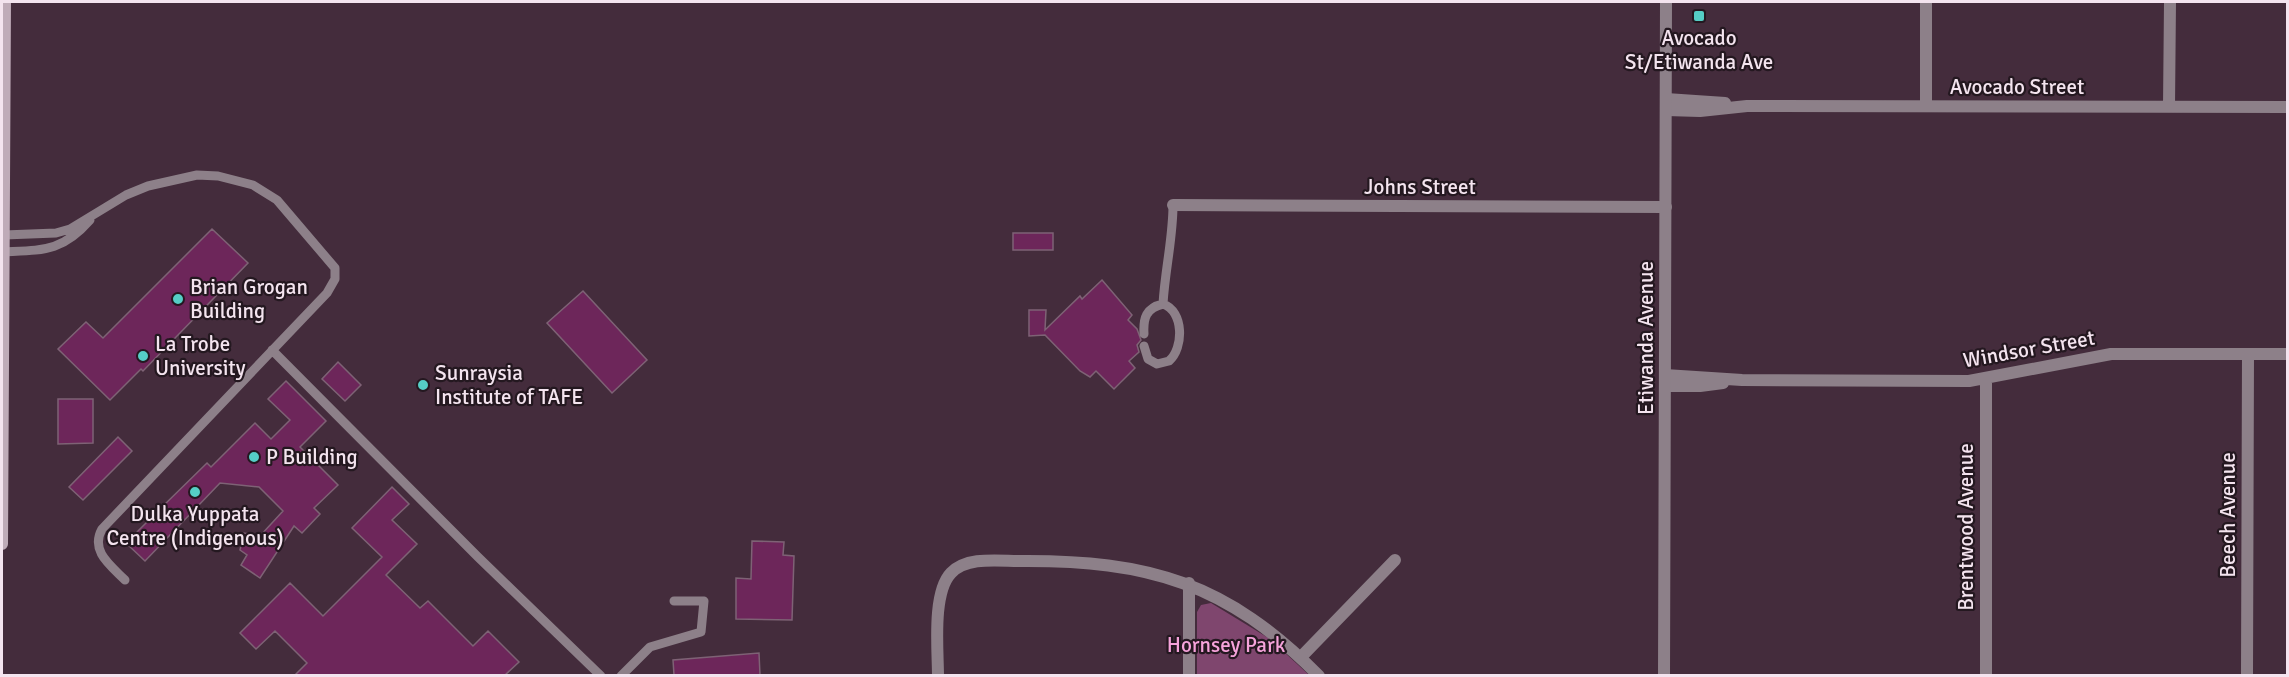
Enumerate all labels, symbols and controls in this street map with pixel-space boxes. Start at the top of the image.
marker: Avocado St/Etiwanda Ave [1692,9,1706,23]
place label: Avocado St/Etiwanda Ave [1625,25,1773,75]
street label: Avocado Street [1950,74,2084,100]
street label: Johns Street [1364,174,1476,200]
street label: Etiwanda Avenue [1633,261,1659,415]
place label: Brian Grogan Building [190,274,308,324]
marker: Brian Grogan Building [171,292,185,306]
street label: Windsor Street [1961,325,2097,373]
place label: La Trobe University [155,331,246,381]
marker: La Trobe University [136,349,150,363]
place label: Sunraysia Institute of TAFE [435,360,583,410]
marker: Sunraysia Institute of TAFE [416,378,430,392]
street label: Brentwood Avenue [1953,443,1979,611]
place label: P Building [266,444,358,470]
marker: P Building [247,450,261,464]
street label: Beech Avenue [2215,452,2241,578]
marker: Dulka Yuppata Centre (Indigenous) [188,485,202,499]
place label: Dulka Yuppata Centre (Indigenous) [106,501,284,551]
park label: Hornsey Park [1167,632,1286,658]

